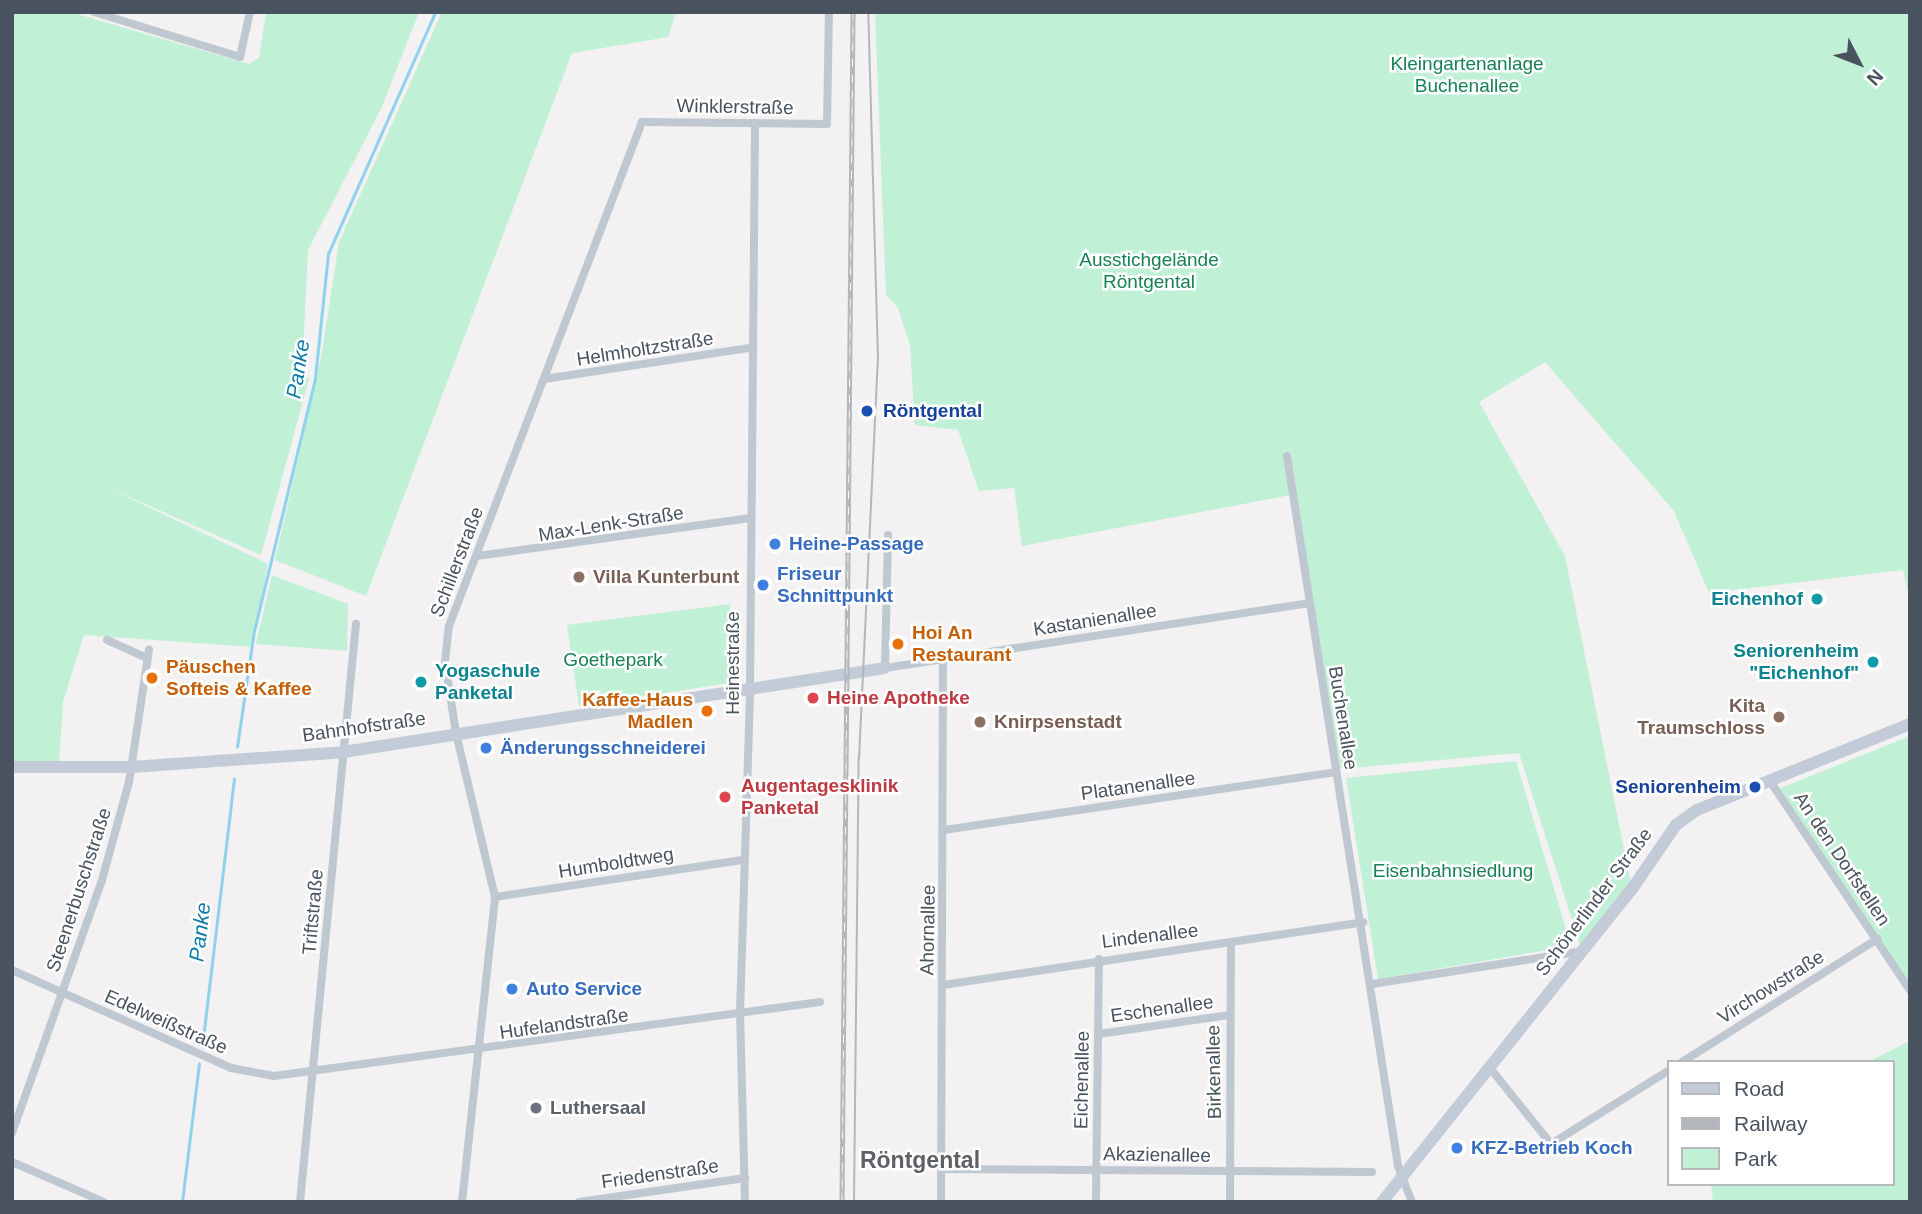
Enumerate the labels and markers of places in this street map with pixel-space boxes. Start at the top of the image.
place label: Röntgental [883,400,982,422]
marker: Röntgental [857,401,877,421]
place label: Heine-Passage [789,533,924,555]
marker: Heine-Passage [767,536,783,552]
place label: Friseur Schnittpunkt [777,563,893,607]
place label: Villa Kunterbunt [593,566,739,588]
marker: Villa Kunterbunt [571,569,587,585]
marker: Friseur Schnittpunkt [755,577,771,593]
place label: Eichenhof [1711,588,1803,610]
marker: Eichenhof [1809,591,1825,607]
place label: Hoi An Restaurant [912,622,1011,666]
marker: Hoi An Restaurant [890,636,906,652]
place label: Seniorenheim "Eichenhof" [1733,640,1859,684]
marker: Seniorenheim "Eichenhof" [1865,654,1881,670]
place label: Päuschen Softeis & Kaffee [166,656,312,700]
place label: Yogaschule Panketal [435,660,540,704]
marker: Päuschen Softeis & Kaffee [144,670,160,686]
marker: Yogaschule Panketal [413,674,429,690]
place label: Heine Apotheke [827,687,971,709]
place label: Kaffee-Haus Madlen [582,689,693,733]
marker: Heine Apotheke [805,690,821,706]
place label: Kita Traumschloss [1637,695,1765,739]
marker: Kaffee-Haus Madlen [699,703,715,719]
marker: Kita Traumschloss [1771,709,1787,725]
place label: Knirpsenstadt [994,711,1122,733]
marker: Knirpsenstadt [972,714,988,730]
place label: Änderungsschneiderei [500,737,706,759]
marker: Änderungsschneiderei [478,740,494,756]
place label: Augentagesklinik Panketal [741,775,898,819]
place label: Seniorenheim [1615,776,1741,798]
marker: Seniorenheim [1747,779,1763,795]
marker: Augentagesklinik Panketal [715,787,735,807]
place label: Auto Service [526,978,642,1000]
marker: Auto Service [504,981,520,997]
place label: Luthersaal [550,1097,646,1119]
marker: Luthersaal [528,1100,544,1116]
place label: KFZ-Betrieb Koch [1471,1137,1632,1159]
marker: KFZ-Betrieb Koch [1449,1140,1465,1156]

